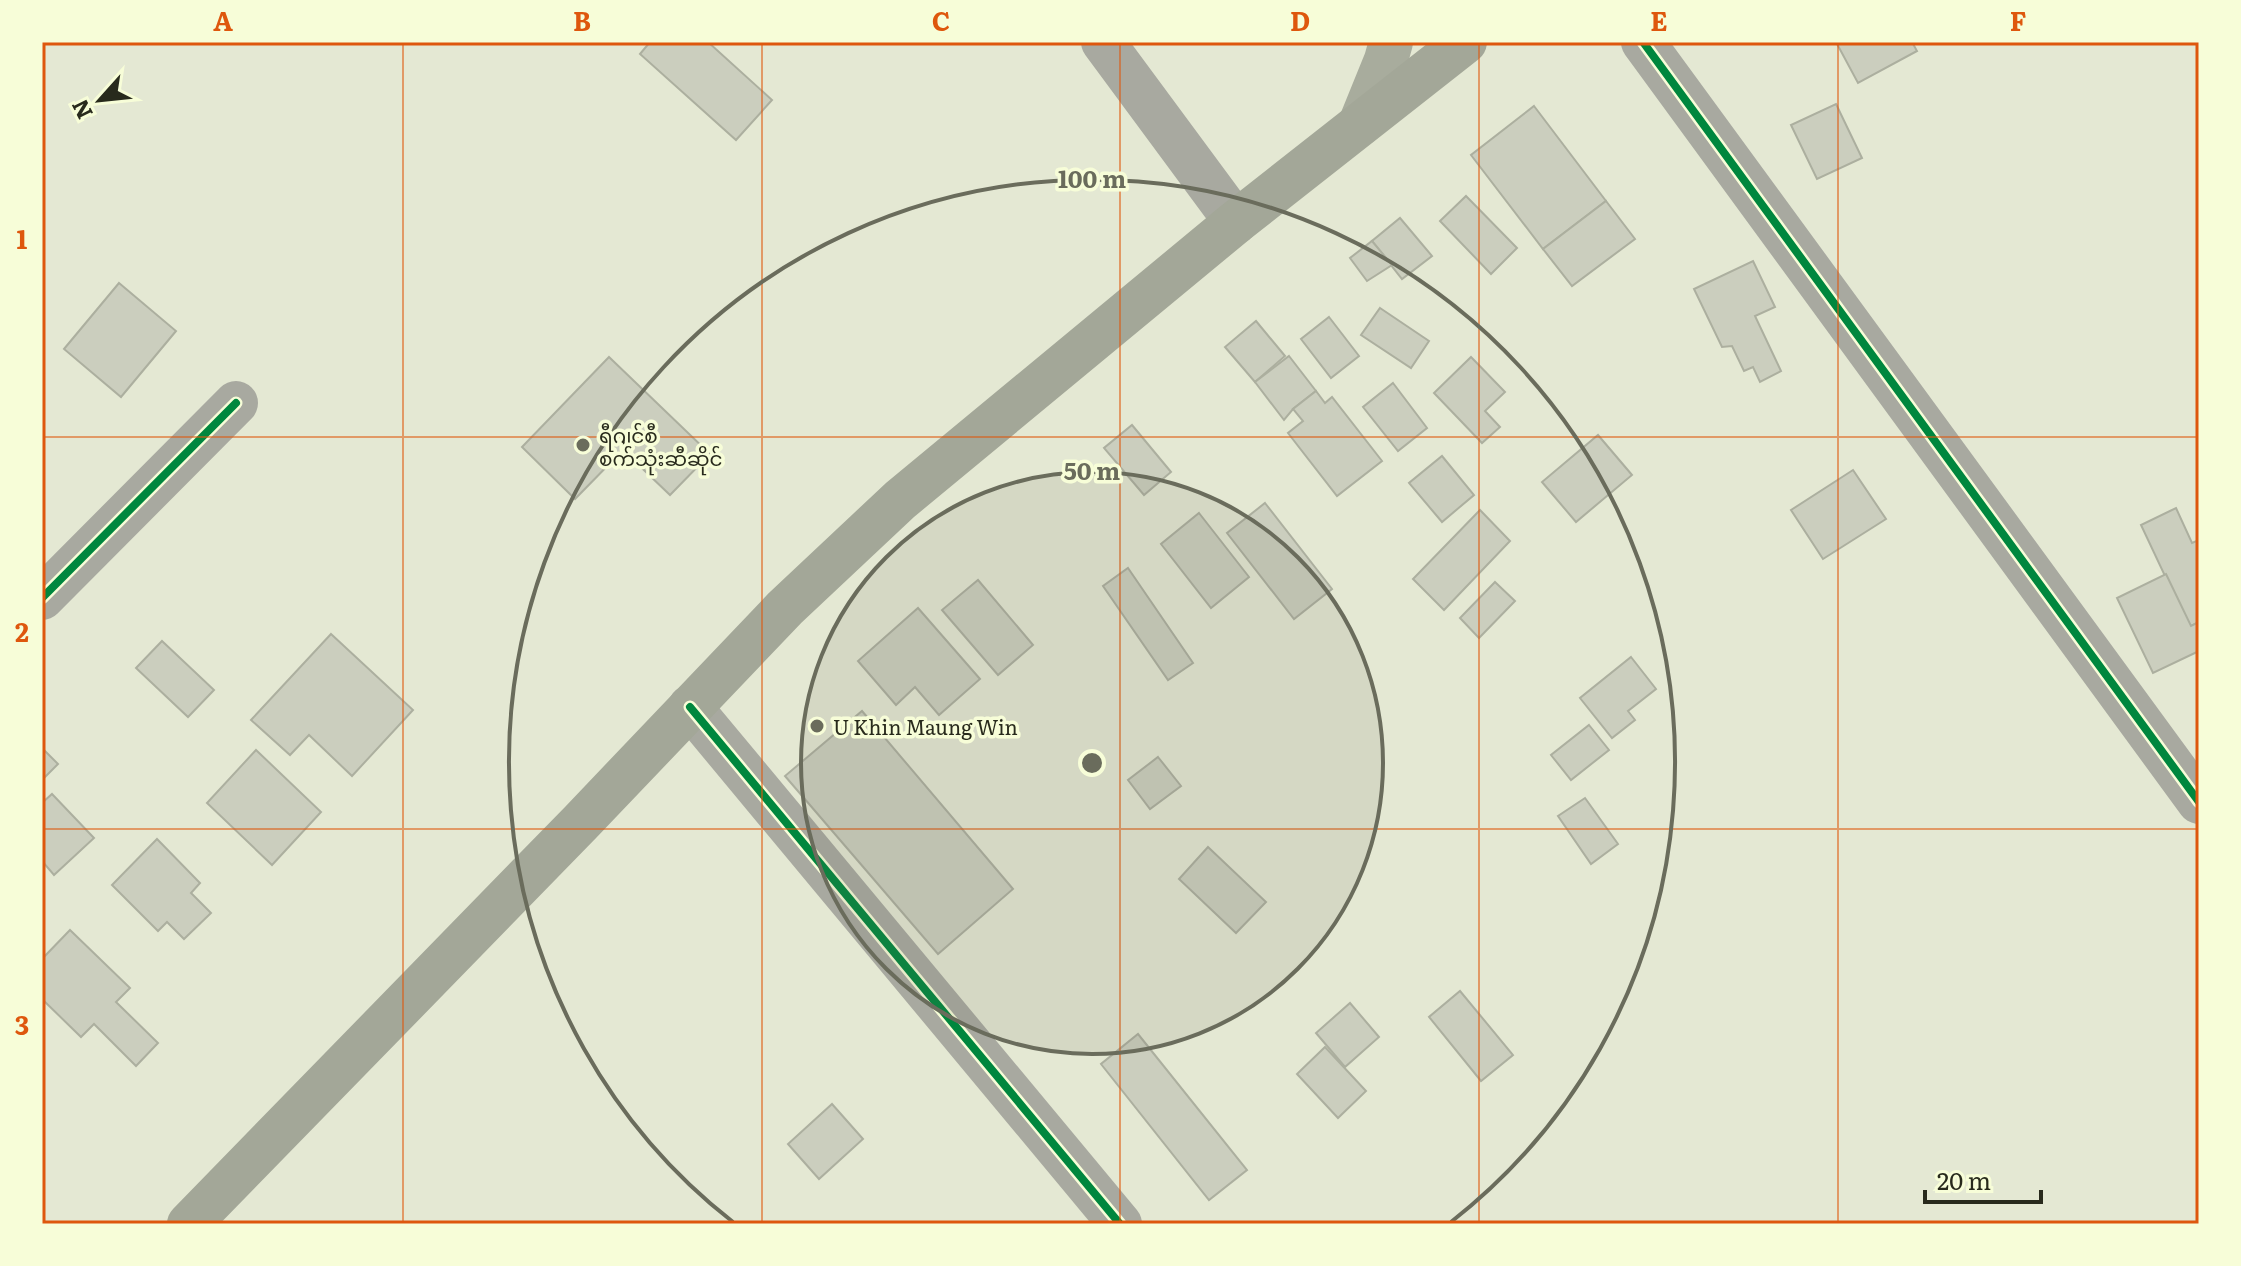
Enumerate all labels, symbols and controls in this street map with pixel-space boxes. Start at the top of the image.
text: A [213,0,233,39]
text: B [573,0,591,39]
text: C [932,0,950,39]
text: D [1290,0,1310,39]
text: E [1650,0,1668,39]
text: F [2010,0,2026,39]
north arrow [60,60,140,140]
text: N [62,94,100,125]
text: 100 m [1058,160,1126,195]
text: 1 [17,218,28,257]
place label: ရီဂျင်စီ စက်သုံးဆီဆိုင် [599,419,723,476]
marker: ရီဂျင်စီ စက်သုံးဆီဆိုင် [574,436,592,454]
text: 50 m [1064,452,1120,487]
text: 2 [15,611,29,650]
place label: U Khin Maung Win [833,711,1018,741]
marker: U Khin Maung Win [808,717,826,735]
centre of rings [1078,749,1106,777]
text: 3 [15,1004,29,1043]
scale bar [1925,1154,2041,1204]
text: 20 m [1937,1162,1991,1197]

